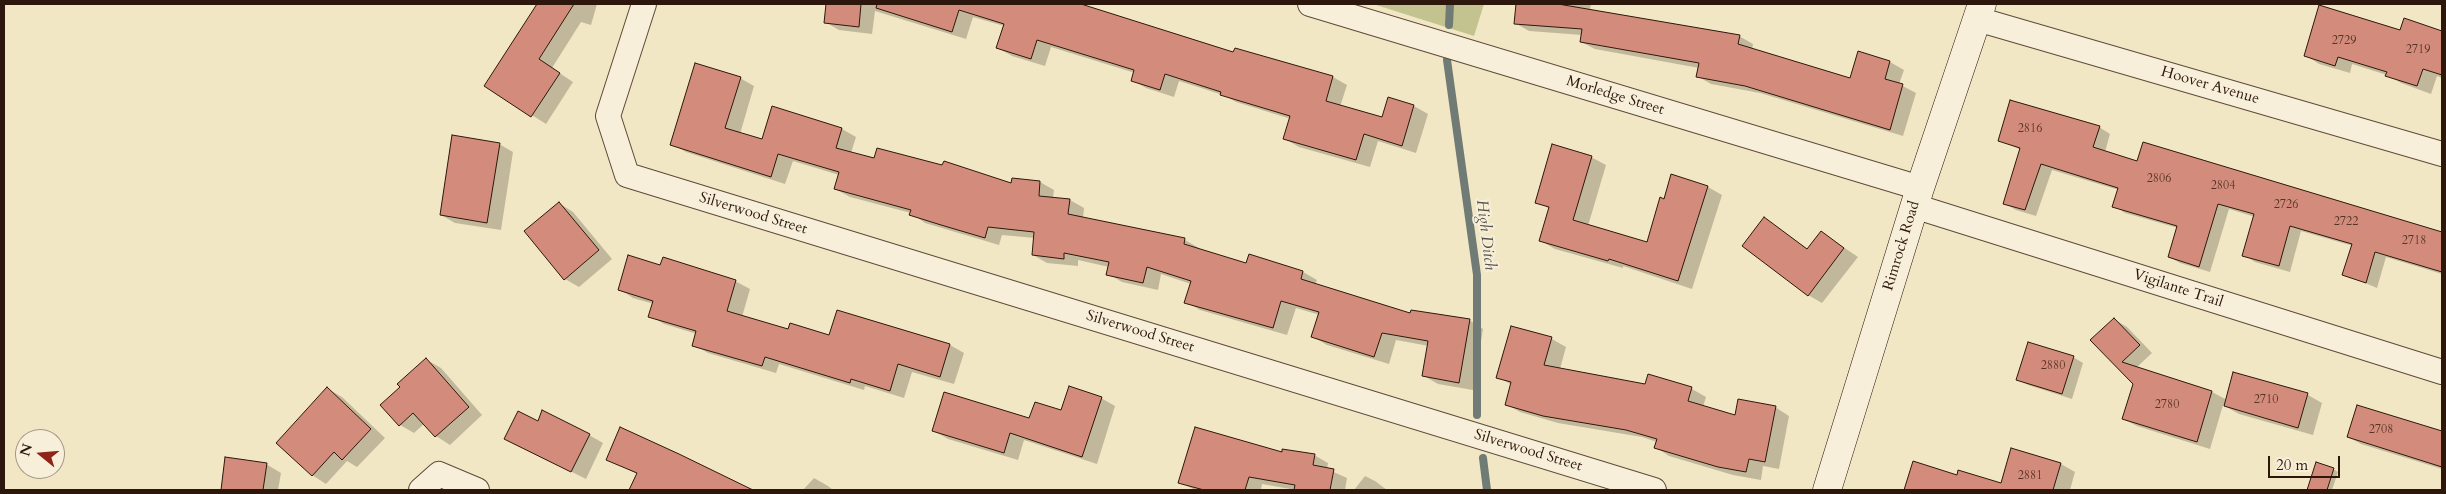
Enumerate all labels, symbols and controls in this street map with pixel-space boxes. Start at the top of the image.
house number: 2729 [2332,34,2356,48]
house number: 2719 [2406,43,2430,57]
street label: Hoover Avenue [2159,63,2261,109]
street label: Morledge Street [1564,73,1666,119]
house number: 2816 [2018,122,2042,136]
house number: 2806 [2147,172,2171,186]
house number: 2804 [2211,179,2235,193]
street label: Silverwood Street [697,189,809,239]
house number: 2726 [2274,198,2298,212]
water label: High Ditch [1471,199,1499,271]
street label: Rimrock Road [1880,199,1924,293]
house number: 2722 [2334,215,2358,229]
house number: 2718 [2402,234,2426,248]
street label: Vigilante Trail [2131,266,2225,312]
street label: Silverwood Street [1084,307,1196,357]
house number: 2880 [2041,359,2065,373]
house number: 2710 [2254,393,2278,407]
house number: 2780 [2155,398,2179,412]
house number: 2708 [2369,423,2393,437]
street label: Silverwood Street [1472,426,1584,476]
north arrow [15,429,65,479]
text: N [15,441,37,458]
scale bar [2271,446,2344,478]
text: 20 m [2276,455,2308,475]
house number: 2881 [2018,469,2042,483]

